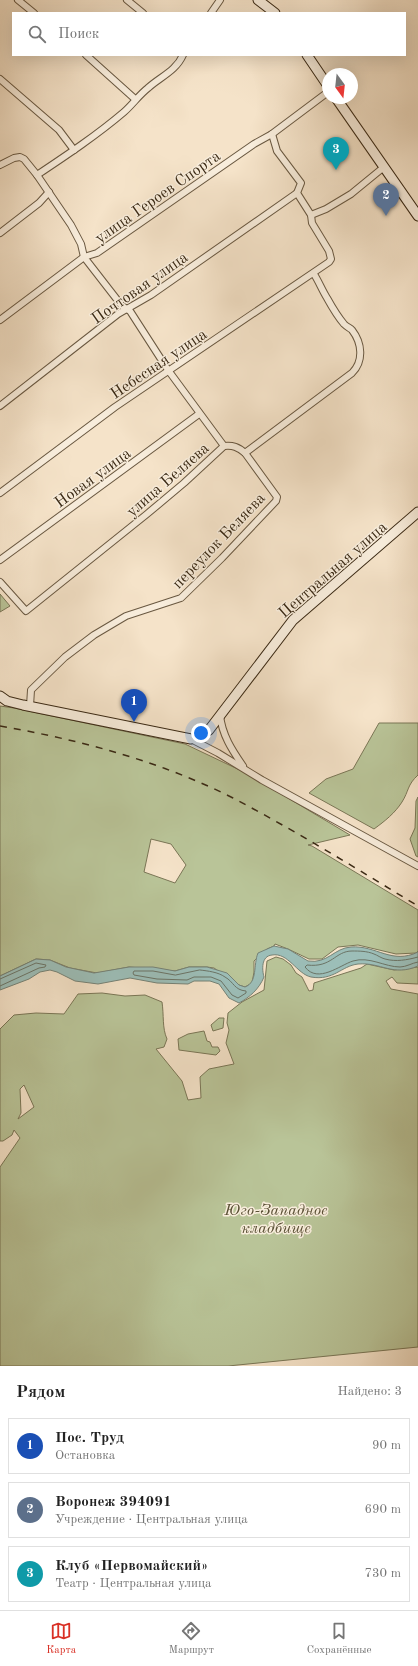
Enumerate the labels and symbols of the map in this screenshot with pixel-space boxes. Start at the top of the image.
north arrow [322,68,358,104]
pin: 3 [323,137,349,170]
street label: улица Героев Спорта [93,148,224,247]
pin: 2 [373,183,399,216]
street label: Почтовая улица [89,250,191,328]
street label: Небесная улица [108,326,210,403]
street label: улица Беляева [124,440,213,520]
street label: Новая улица [52,446,134,511]
street label: переулок Беляева [170,490,269,592]
street label: Центральная улица [276,519,391,622]
pin: 1 [121,689,147,722]
your location [191,723,211,743]
park label: Юго-Западное кладбище [223,1203,328,1237]

